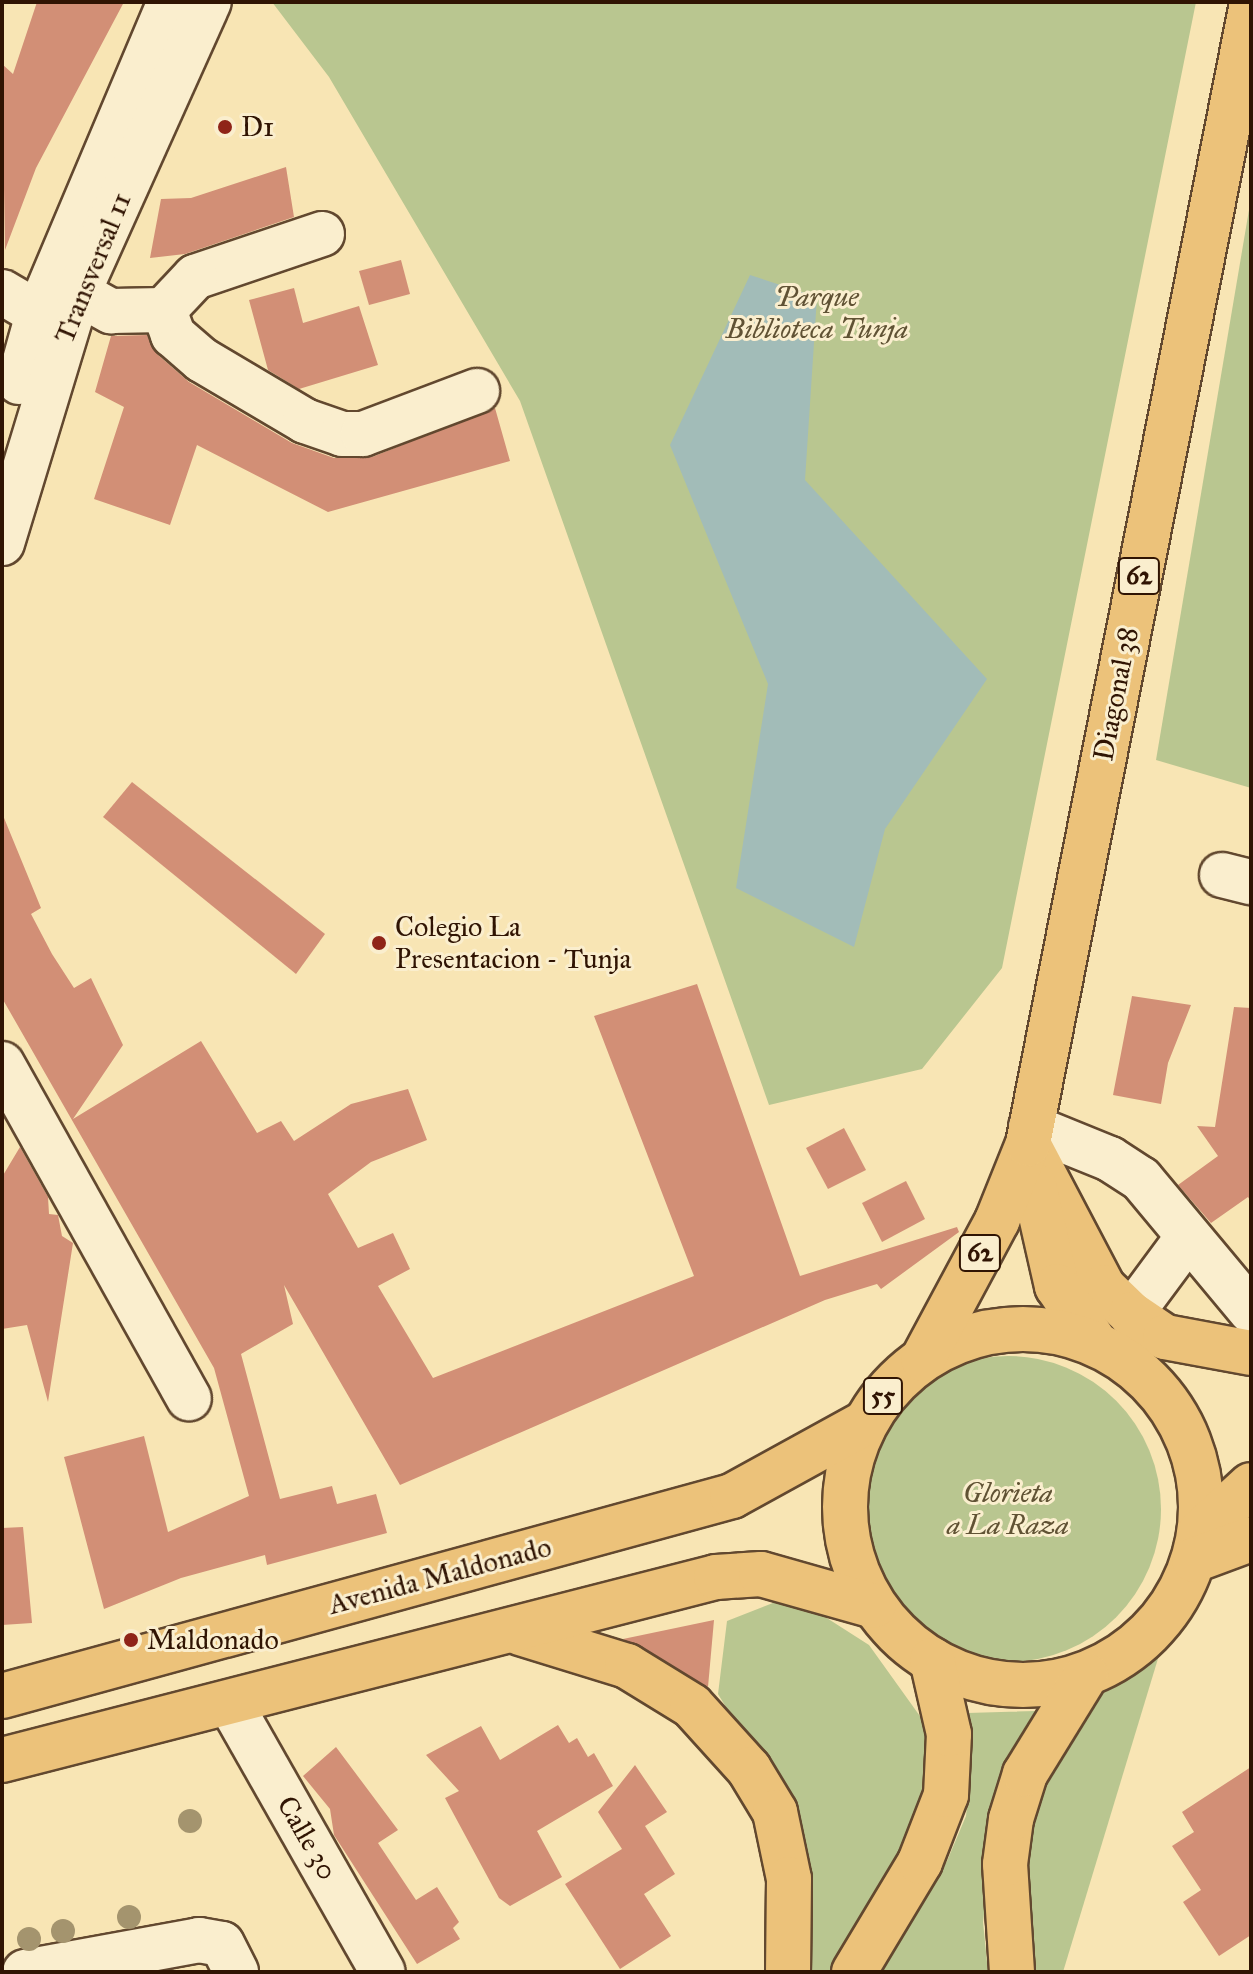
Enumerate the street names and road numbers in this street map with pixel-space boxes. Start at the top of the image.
street label: Transversal 11 [48,188,138,348]
road number: 62 [1117,554,1161,598]
street label: Diagonal 38 [1087,624,1145,764]
road number: 62 [958,1231,1002,1275]
road number: 55 [861,1374,905,1418]
street label: Avenida Maldonado [325,1530,555,1622]
street label: Calle 30 [270,1790,344,1886]

